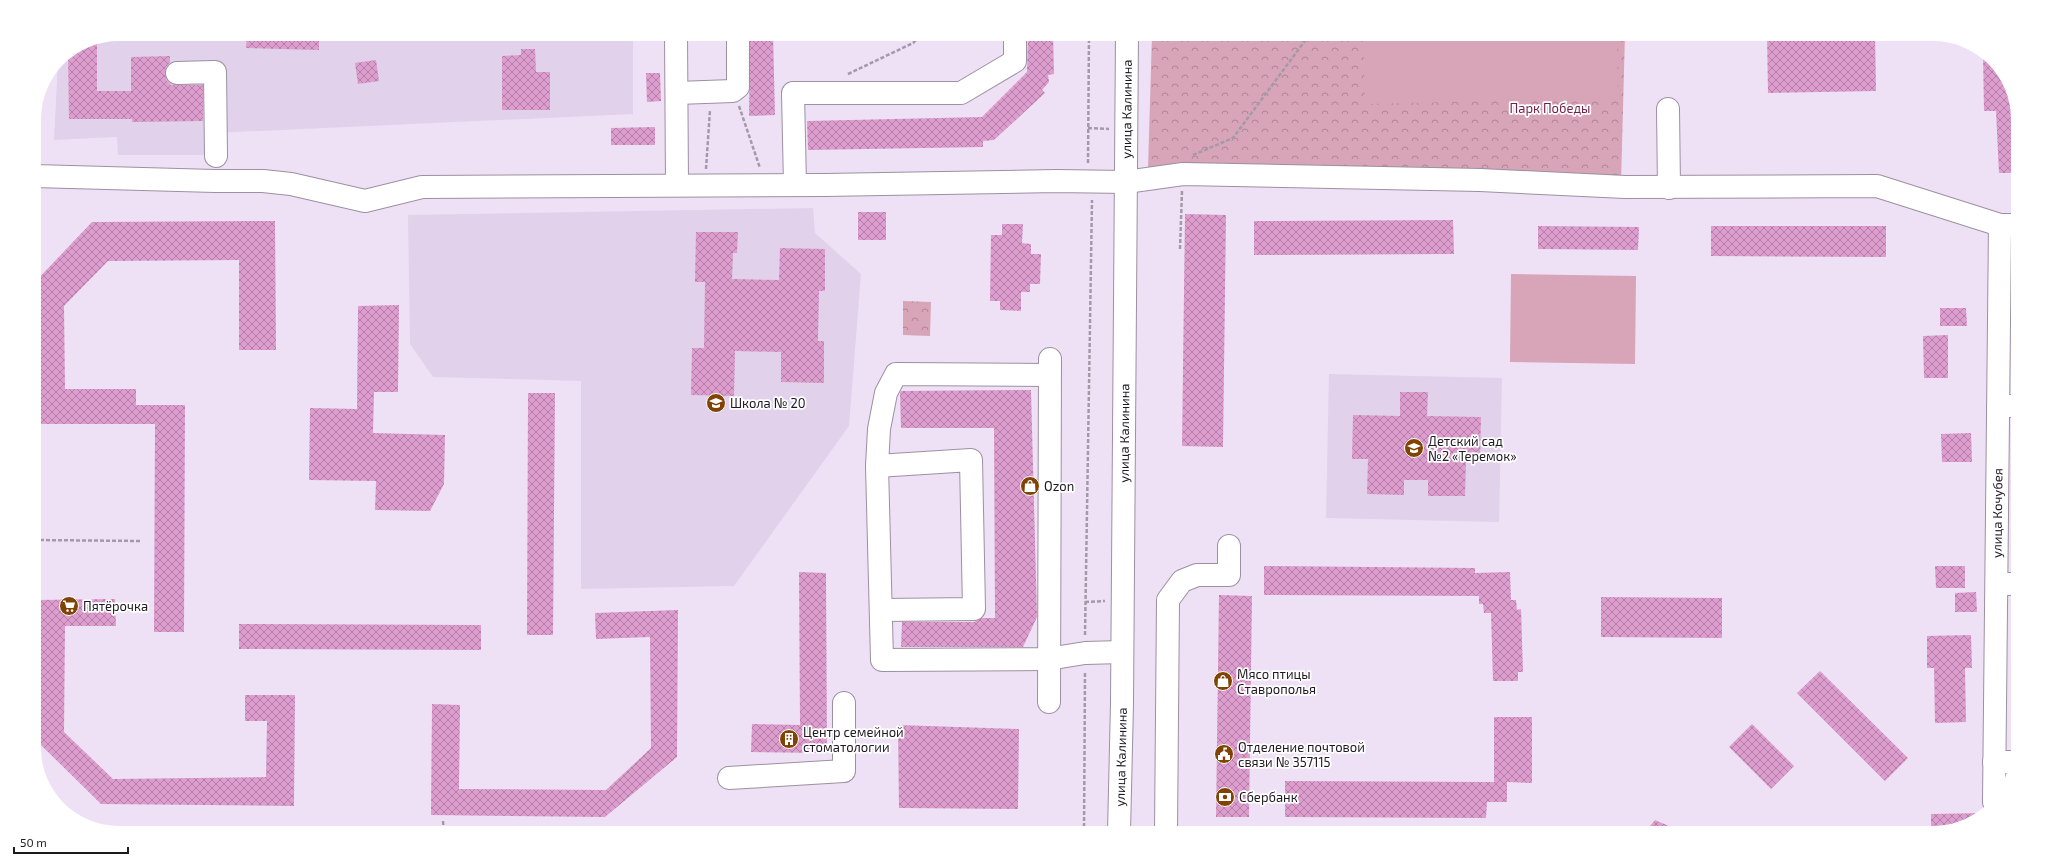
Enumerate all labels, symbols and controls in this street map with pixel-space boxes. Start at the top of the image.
street label: улица Калинина [1118,59,1135,159]
park label: Парк Победы [1510,100,1590,116]
street label: улица Калинина [1116,383,1132,483]
school or university icon: Школа № 20 [705,392,727,414]
place label: Школа № 20 [730,395,806,411]
place label: Детский сад №2 «Теремок» [1428,433,1517,464]
school or university icon: Детский сад №2 «Теремок» [1403,437,1425,459]
street label: улица Кочубея [1989,468,2005,558]
shop icon: Ozon [1019,475,1041,497]
place label: Ozon [1044,478,1074,494]
supermarket icon: Пятёрочка [58,595,80,617]
place label: Пятёрочка [83,598,148,614]
place label: Мясо птицы Ставрополья [1237,666,1316,697]
shop icon: Мясо птицы Ставрополья [1212,670,1234,692]
street label: улица Калинина [1112,707,1130,807]
place label: Центр cемейной cтоматологии [803,724,904,755]
building icon: Центр cемейной cтоматологии [778,728,800,750]
place label: Отделение почтовой связи № 357115 [1238,739,1365,770]
public building icon: Отделение почтовой связи № 357115 [1213,743,1235,765]
bank icon: Сбербанк [1214,786,1236,808]
place label: Сбербанк [1239,789,1298,805]
scale bar [14,829,128,855]
text: 50 m [20,835,47,849]

